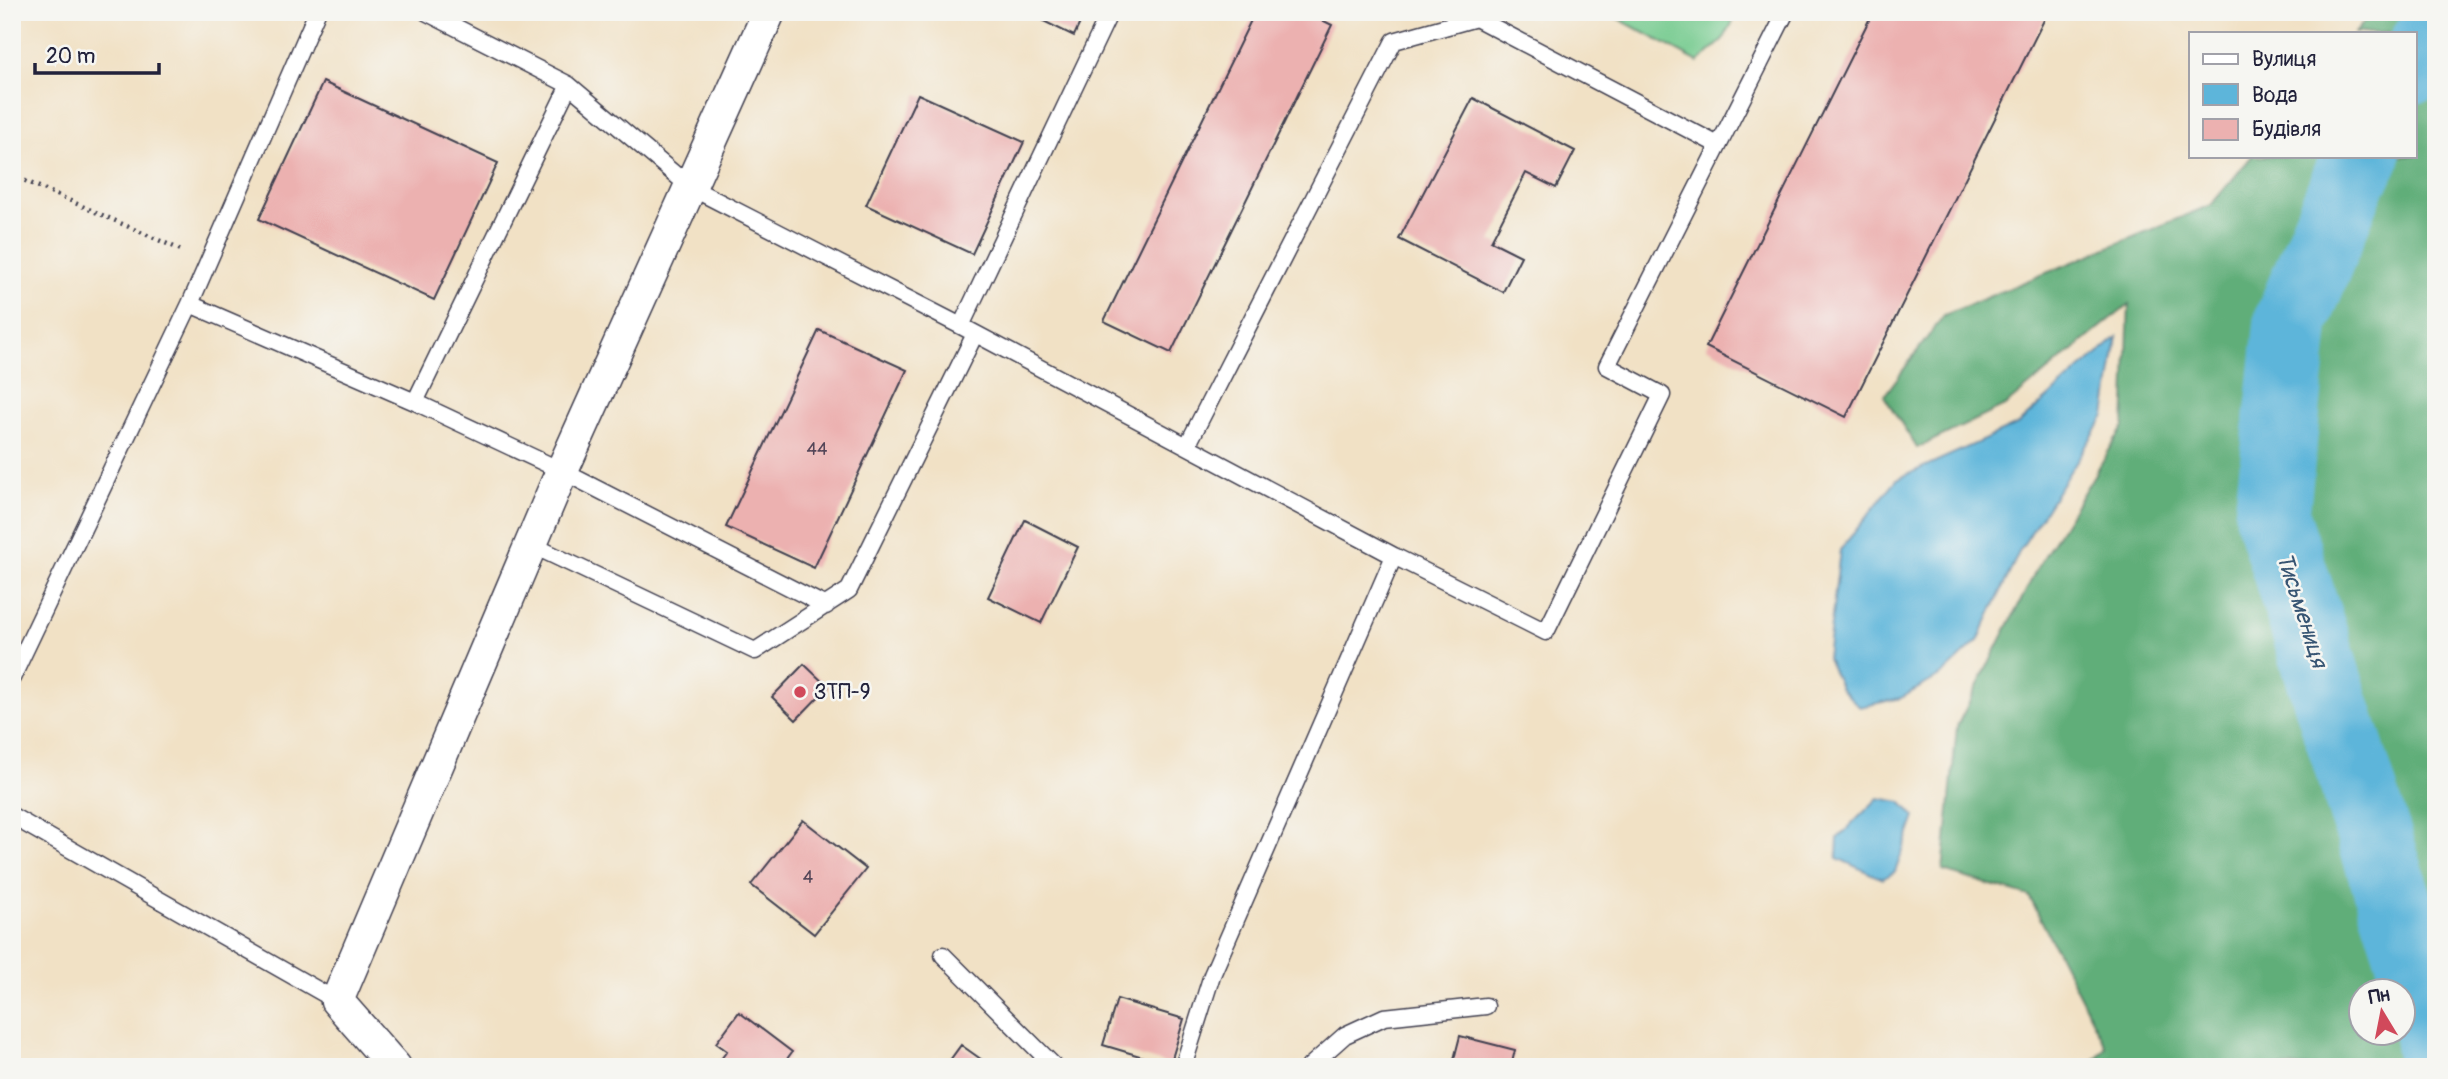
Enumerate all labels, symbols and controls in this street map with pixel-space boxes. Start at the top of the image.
scale bar [35,32,159,76]
legend [2189,32,2416,158]
text: 20 m [46,43,95,70]
text: Вулиця [2252,46,2316,73]
text: Вода [2252,82,2298,109]
text: Будівля [2252,116,2321,143]
house number: 44 [807,438,828,461]
water label: Тисьмениця [2270,549,2335,673]
place label: ЗТП-9 [814,679,871,706]
marker: ЗТП-9 [792,684,808,700]
house number: 4 [803,866,814,889]
north arrow [2346,978,2416,1048]
text: Пн [2367,983,2392,1010]

